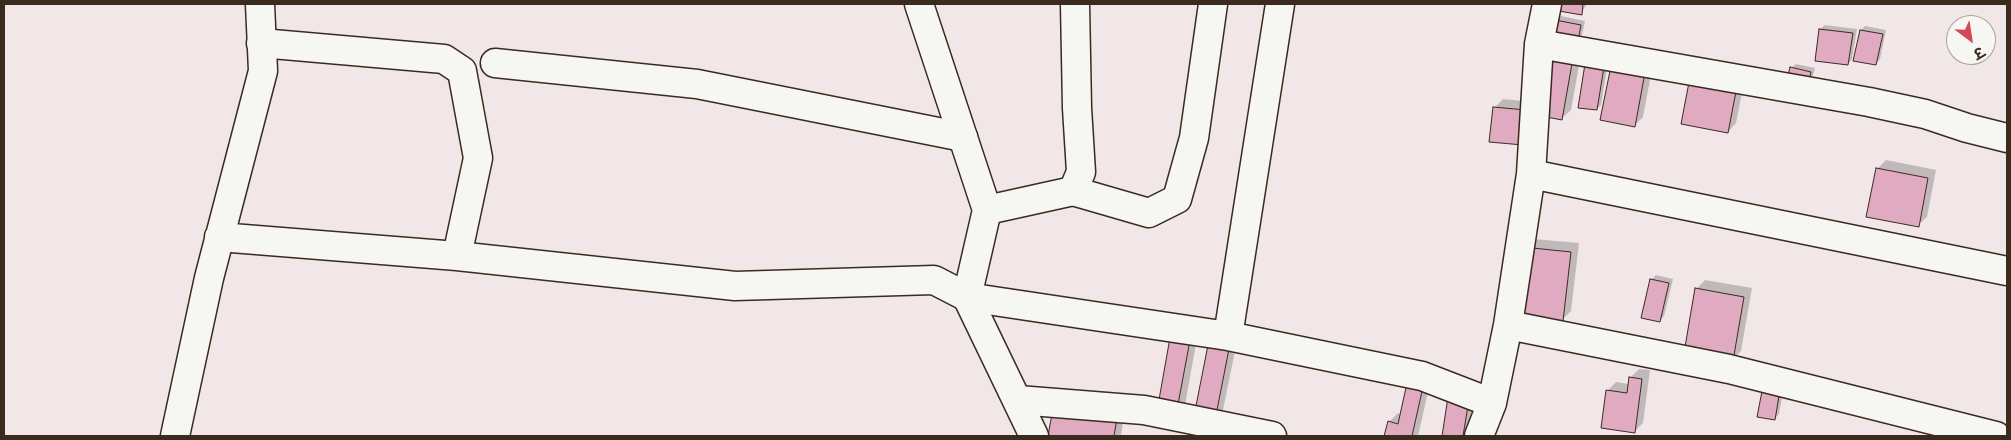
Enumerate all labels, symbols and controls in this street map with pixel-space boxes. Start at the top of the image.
north arrow [1946,15,1996,65]
text: उ [1968,39,1989,66]

